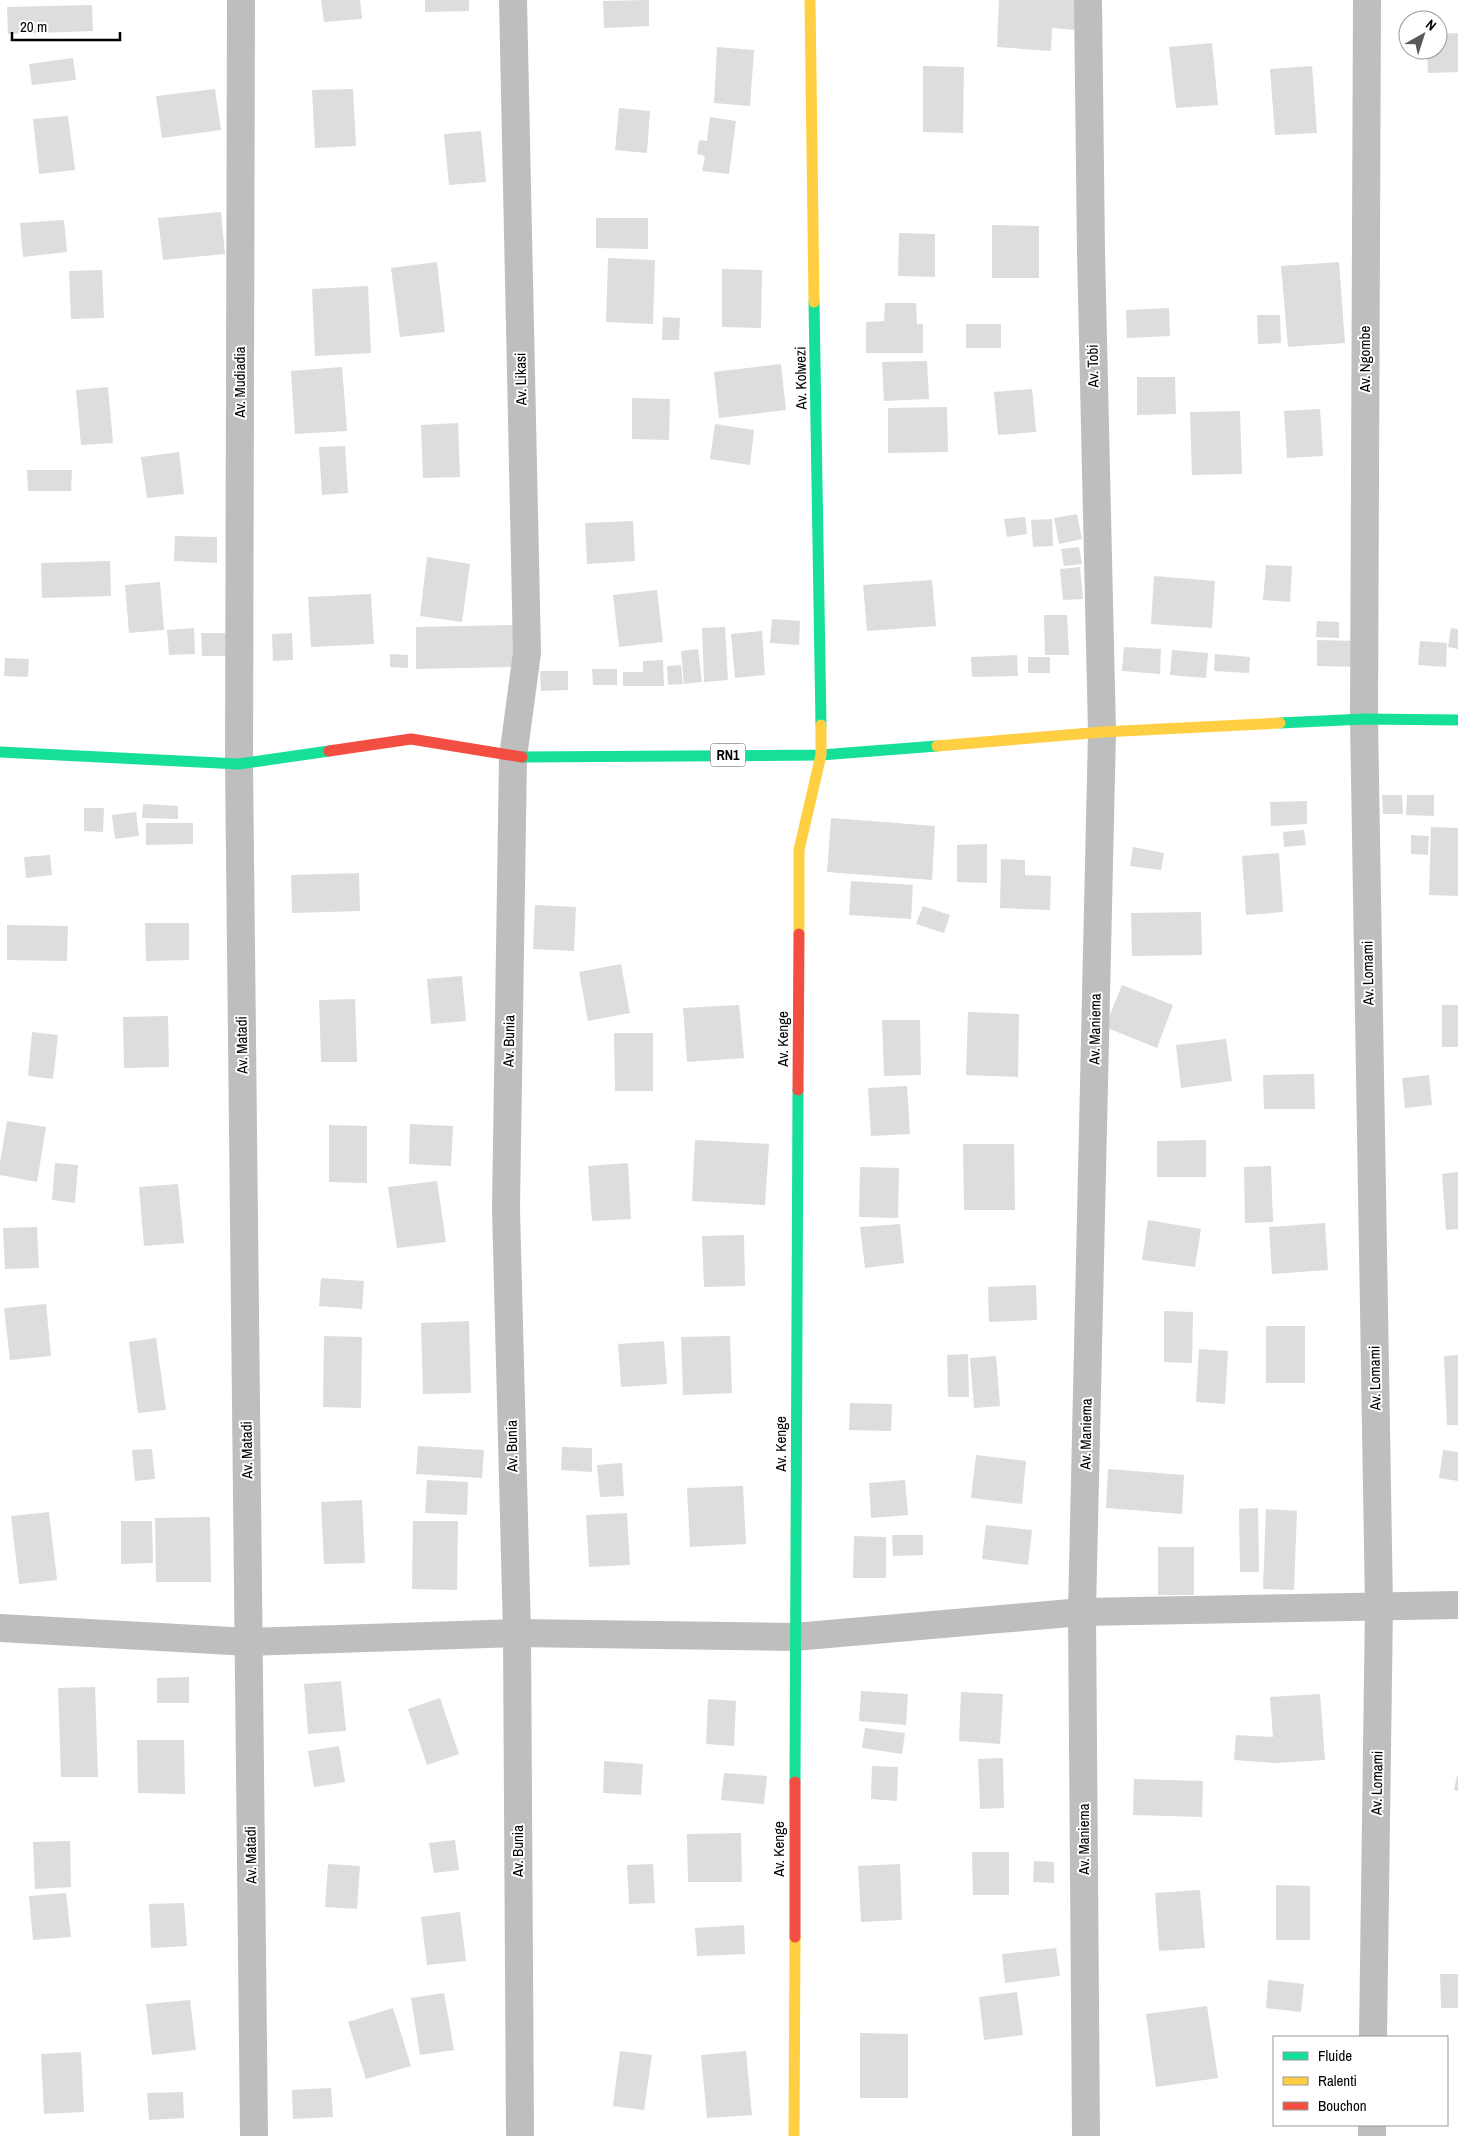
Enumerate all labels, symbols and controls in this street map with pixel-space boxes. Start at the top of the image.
scale bar [12,10,120,42]
north arrow [1398,10,1448,60]
text: N [1422,15,1440,35]
text: 20 m [20,16,47,37]
street label: Av. Ngombe [1354,326,1375,393]
street label: Av. Tobi [1082,344,1103,389]
street label: Av. Mudiadia [229,346,250,419]
street label: Av. Kolwezi [789,346,812,411]
street label: Av. Likasi [510,352,531,407]
road number: RN1 [710,744,746,766]
street label: Av. Lomami [1356,941,1379,1006]
street label: Av. Maniema [1083,993,1106,1066]
street label: Av. Kenge [772,1011,793,1068]
street label: Av. Bunia [498,1015,519,1068]
street label: Av. Matadi [230,1016,253,1075]
street label: Av. Lomami [1363,1346,1386,1411]
street label: Av. Maniema [1074,1398,1097,1471]
street label: Av. Kenge [770,1416,791,1473]
street label: Av. Bunia [501,1420,522,1473]
street label: Av. Matadi [235,1421,258,1480]
street label: Av. Lomami [1365,1751,1388,1816]
street label: Av. Maniema [1073,1803,1094,1876]
street label: Av. Kenge [768,1821,789,1878]
street label: Av. Bunia [507,1825,528,1878]
street label: Av. Matadi [239,1826,262,1885]
legend [1273,2036,1448,2126]
text: Fluide [1318,2045,1352,2066]
text: Ralenti [1318,2070,1357,2091]
text: Bouchon [1318,2095,1367,2116]

